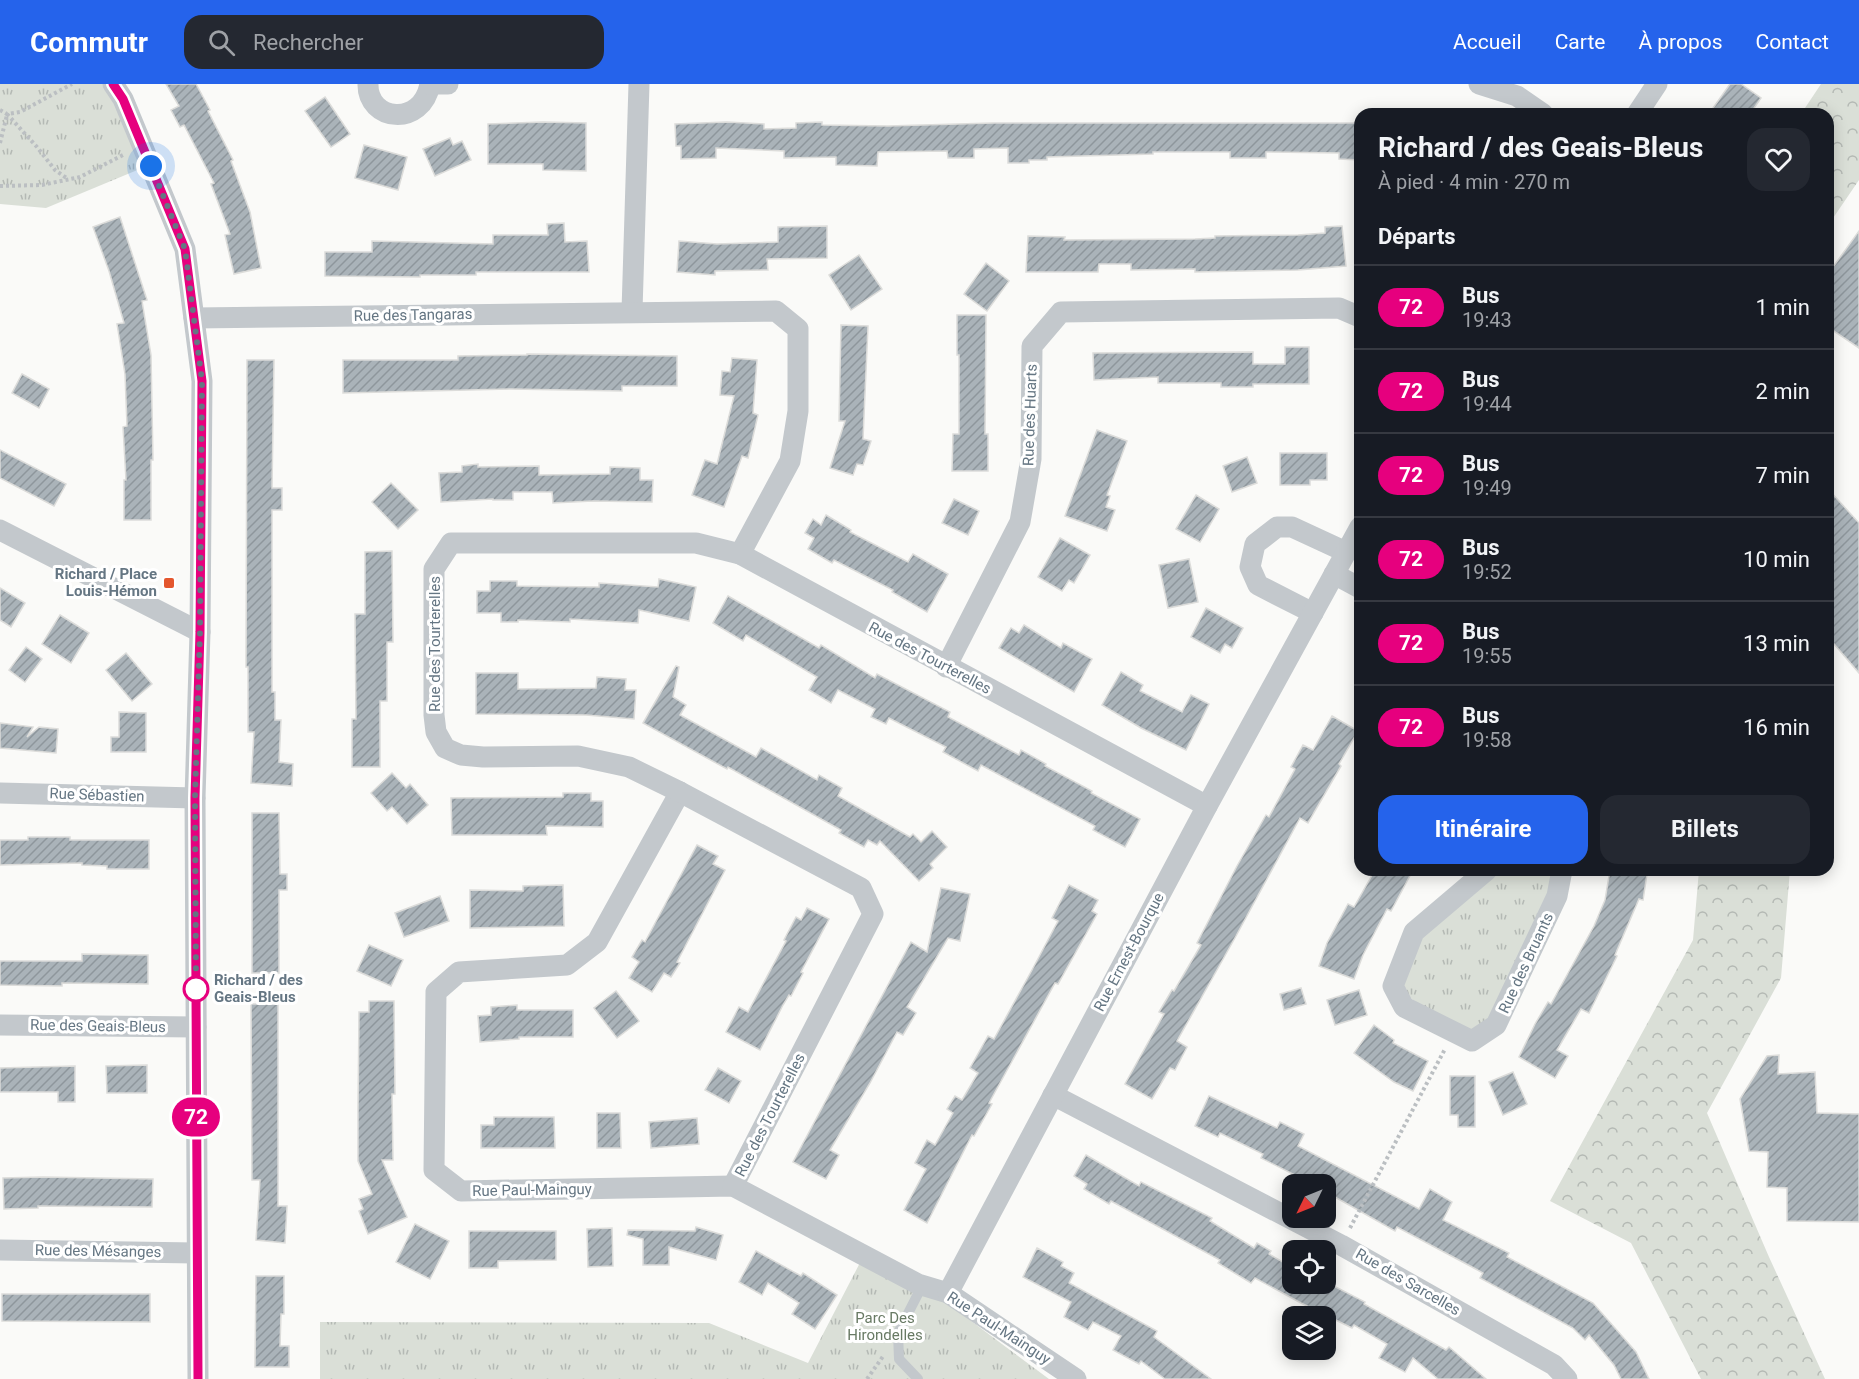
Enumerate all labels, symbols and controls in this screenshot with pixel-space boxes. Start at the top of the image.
search box [184,15,604,69]
text: Commutr [30,26,148,59]
icon: search [205,26,238,59]
text: Rechercher [253,30,364,55]
text: Accueil [1453,30,1522,54]
text: Carte [1555,30,1605,54]
text: À propos [1638,30,1723,54]
text: Contact [1756,30,1829,54]
button: heart [1747,128,1810,191]
text: Richard / des Geais-Bleus [1378,131,1703,164]
your location [136,151,166,181]
text: À pied · 4 min · 270 m [1378,170,1570,194]
text: Départs [1378,224,1456,249]
text: Bus [1462,283,1500,308]
text: 72 [1399,295,1423,319]
text: 1 min [1755,295,1810,320]
street label: Rue des Tangaras [354,305,472,325]
text: 19:43 [1462,308,1512,332]
street label: Rue des Huarts [1019,364,1041,466]
text: Bus [1462,367,1500,392]
text: 72 [1399,379,1423,403]
text: 2 min [1755,379,1810,404]
text: 19:44 [1462,392,1512,416]
text: Bus [1462,451,1500,476]
text: 72 [1399,463,1423,487]
text: 7 min [1755,463,1810,488]
text: 19:49 [1462,476,1512,500]
text: Bus [1462,535,1500,560]
text: 72 [1399,547,1423,571]
text: 10 min [1743,547,1810,572]
text: 19:52 [1462,560,1512,584]
place label: Richard / Place Louis-Hémon [55,565,157,600]
marker: Richard / Place Louis-Hémon [162,576,176,590]
street label: Rue des Tourterelles [426,576,444,712]
street label: Rue des Tourterelles [866,618,994,698]
text: Bus [1462,619,1500,644]
text: 72 [1399,631,1423,655]
text: 13 min [1743,631,1810,656]
text: 19:55 [1462,644,1512,668]
text: Bus [1462,703,1500,728]
text: 72 [1399,715,1423,739]
text: 16 min [1743,715,1810,740]
text: 19:58 [1462,728,1512,752]
street label: Rue Sébastien [49,784,145,806]
button: Itinéraire [1378,795,1588,864]
button: Billets [1600,795,1810,864]
street label: Rue Ernest-Bourque [1090,890,1168,1014]
street label: Rue des Bruants [1495,910,1557,1016]
place label: Richard / des Geais-Bleus [214,971,303,1006]
marker: Richard / des Geais-Bleus [183,976,209,1002]
street label: Rue des Geais-Bleus [30,1016,166,1036]
street label: Rue des Tourterelles [731,1050,809,1180]
line badge: 72 [169,1098,223,1136]
text: 72 [184,1105,208,1129]
north arrow [1282,1174,1336,1228]
map controls [1282,1174,1336,1360]
street label: Rue Paul-Mainguy [472,1180,592,1200]
button: locate [1282,1240,1336,1294]
street label: Rue des Mésanges [35,1241,161,1261]
street label: Rue des Sarcelles [1352,1245,1464,1319]
street label: Rue Paul-Mainguy [944,1288,1054,1368]
button: layers [1282,1306,1336,1360]
park label: Parc Des Hirondelles [847,1309,923,1344]

